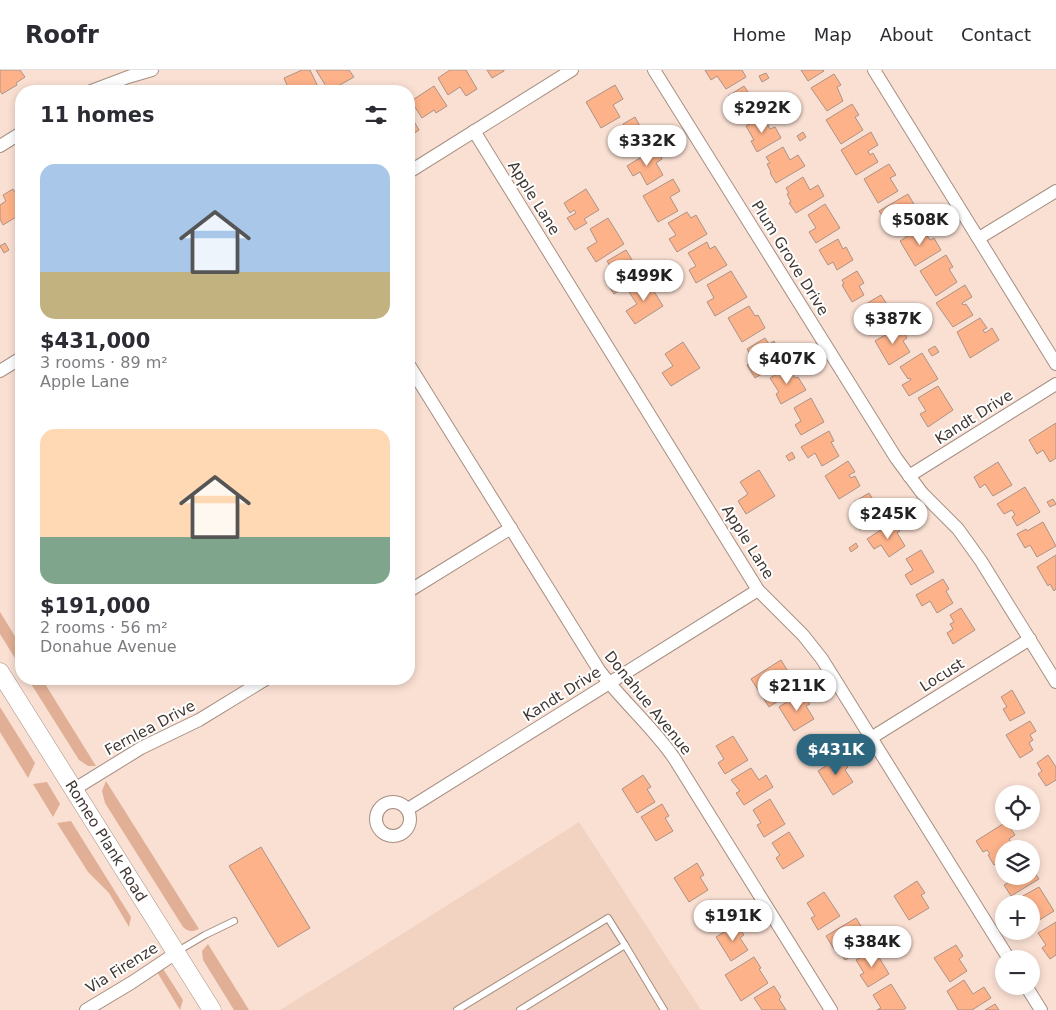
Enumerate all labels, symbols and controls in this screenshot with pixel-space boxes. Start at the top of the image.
text: Roofr [25,21,99,49]
text: Home [733,24,786,45]
text: Map [814,24,852,45]
text: About [880,24,933,45]
text: Contact [961,24,1031,45]
pin: $292K [727,92,797,134]
text: $292K [734,98,790,117]
icon: filters [362,101,390,129]
text: 11 homes [40,103,155,127]
pin: $332K [612,124,682,167]
text: $332K [619,131,675,150]
street label: Apple Lane [504,158,564,238]
icon: home [170,197,260,287]
street label: Plum Grove Drive [747,197,833,319]
pin: $508K [885,204,955,246]
text: $508K [892,210,948,229]
pin: $499K [609,260,679,302]
text: $499K [616,266,672,285]
pin: $387K [858,302,928,345]
text: $387K [865,309,921,328]
text: $431,000 [40,329,150,353]
pin: $407K [752,342,822,385]
text: $407K [759,349,815,368]
text: 3 rooms · 89 m² [40,353,168,372]
text: Apple Lane [40,372,129,391]
street label: Kandt Drive [932,386,1016,448]
icon: home [170,462,260,552]
pin: $245K [853,498,923,540]
street label: Apple Lane [718,502,778,582]
text: $245K [860,504,916,523]
text: $191,000 [40,594,150,618]
text: 2 rooms · 56 m² [40,618,168,637]
text: Donahue Avenue [40,637,177,656]
street label: Donahue Avenue [601,648,695,758]
street label: Locust [917,654,968,696]
street label: Kandt Drive [520,663,604,725]
pin: $211K [762,670,832,712]
text: $211K [769,676,825,695]
street label: Fernlea Drive [102,697,198,759]
pin: $431K [801,734,871,776]
text: $431K [808,740,864,759]
street label: Romeo Plank Road [61,777,151,905]
map controls [995,785,1040,995]
button: locate [995,785,1040,830]
button: layers [995,840,1040,885]
button: + [995,895,1040,940]
pin: $191K [698,900,768,942]
text: $191K [705,906,761,925]
pin: $384K [837,926,907,968]
text: $384K [844,932,900,951]
street label: Via Firenze [83,939,161,997]
button: − [995,950,1040,995]

